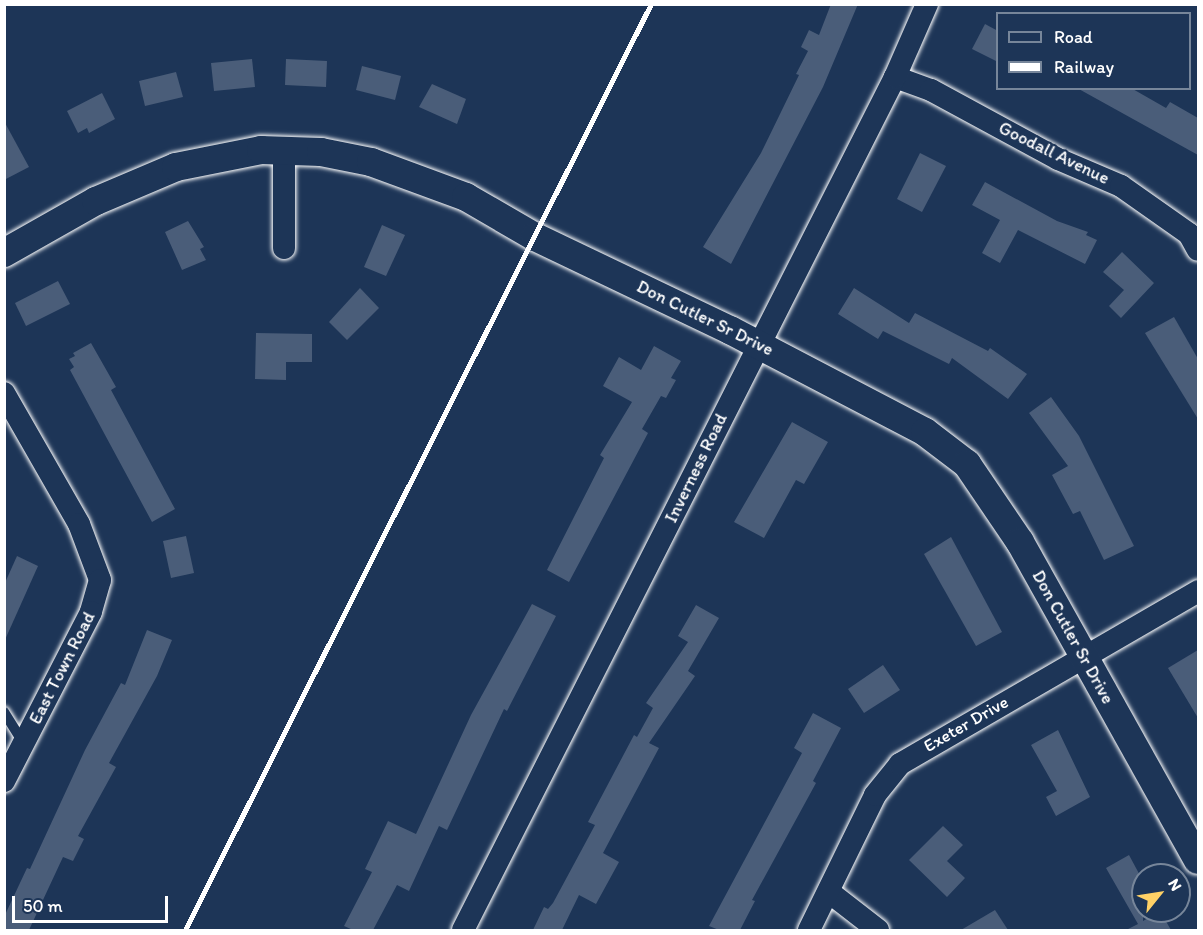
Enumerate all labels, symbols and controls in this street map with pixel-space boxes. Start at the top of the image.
legend [996,12,1191,90]
text: Road [1054,26,1093,48]
text: Railway [1054,56,1114,78]
street label: Goodall Avenue [995,117,1113,189]
street label: Don Cutler Sr Drive [633,275,777,361]
street label: Inverness Road [660,410,732,526]
street label: Don Cutler Sr Drive [1027,566,1119,708]
street label: East Town Road [25,609,99,727]
street label: Exeter Drive [920,691,1012,757]
north arrow [1131,863,1191,923]
text: N [1164,875,1186,894]
scale bar [15,884,171,922]
text: 50 m [23,895,63,917]

